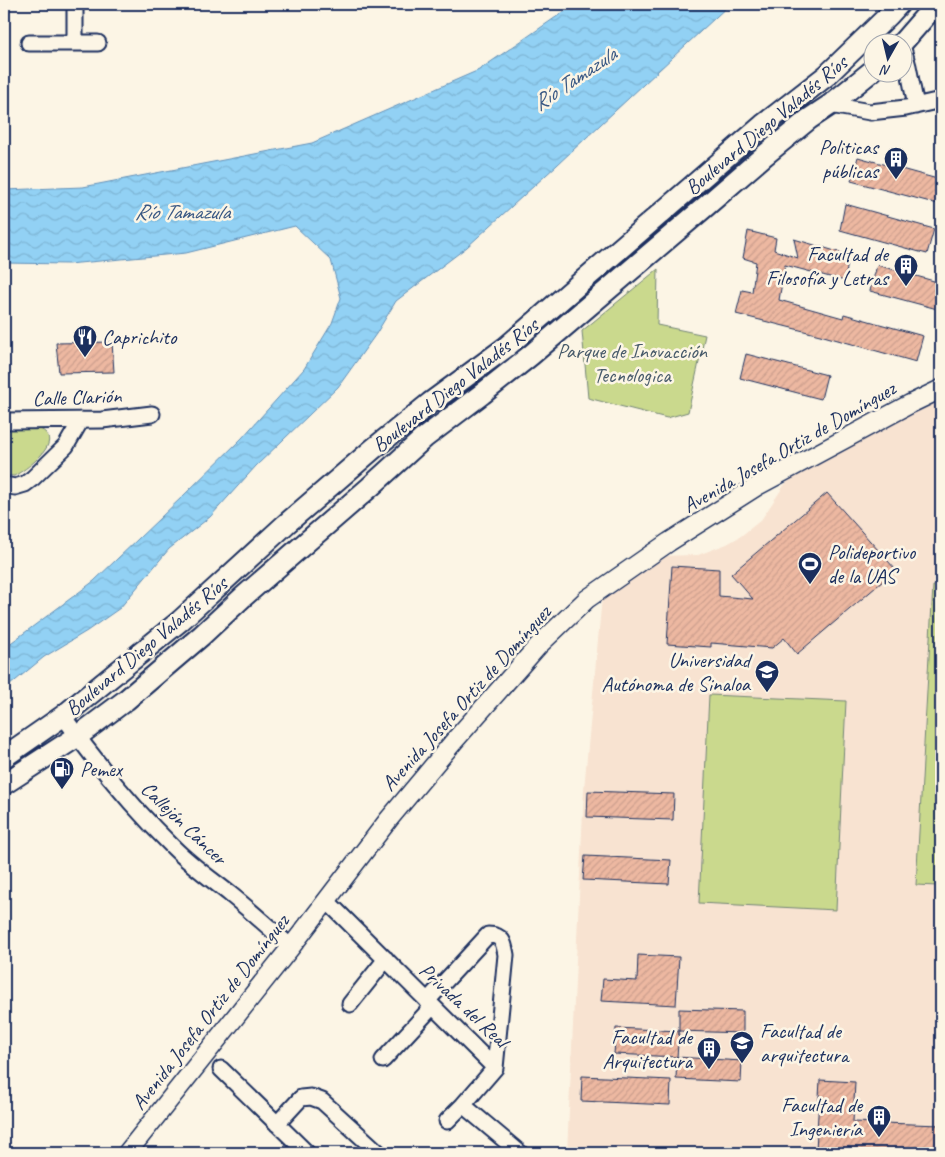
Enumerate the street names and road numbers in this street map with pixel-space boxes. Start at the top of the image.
street label: Boulevard Diego Valadés Ríos [680,48,854,200]
street label: Boulevard Diego Valadés Ríos [367,311,545,458]
street label: Avenida Josefa Ortiz de Domínguez [678,375,901,519]
street label: Calle Clarión [32,382,122,412]
street label: Boulevard Diego Valadés Ríos [60,569,234,721]
street label: Avenida Josefa Ortiz de Domínguez [376,599,557,796]
street label: Callejón Cáncer [136,776,233,871]
street label: Avenida Josefa Ortiz de Domínguez [126,908,295,1115]
street label: Privada del Real [414,957,516,1055]

